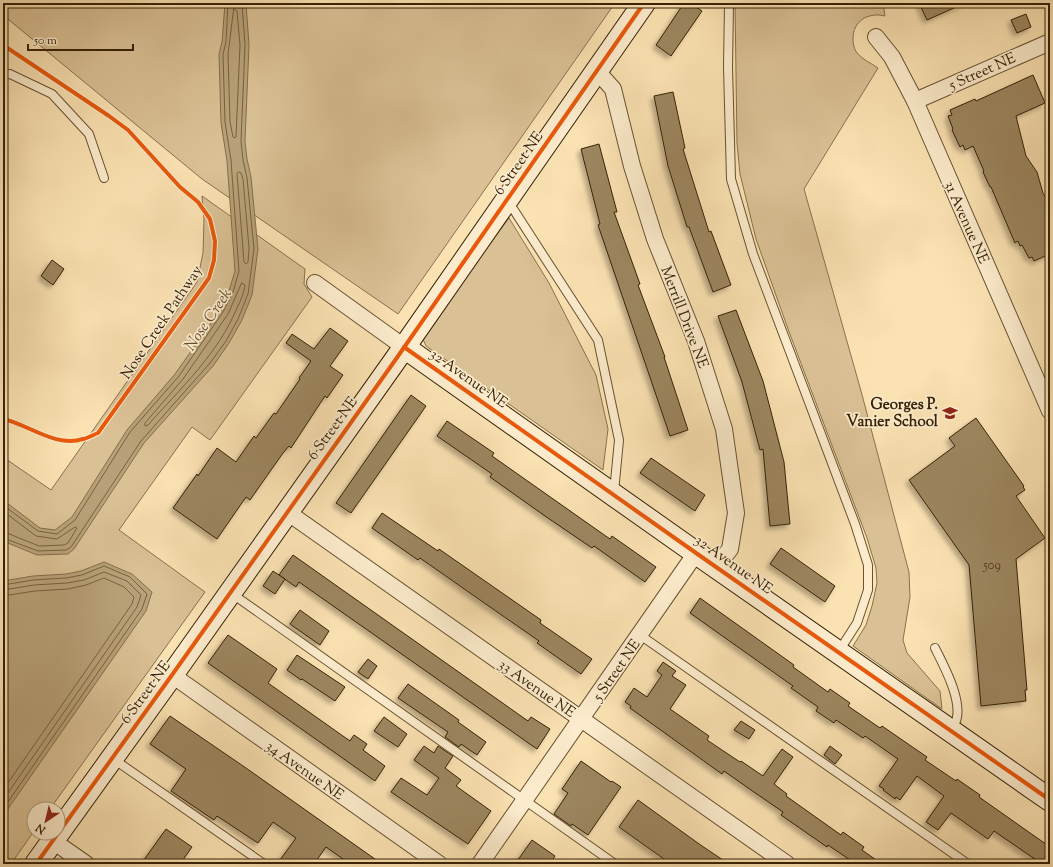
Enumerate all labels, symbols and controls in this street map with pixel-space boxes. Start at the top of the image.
scale bar [28,26,133,52]
text: 50 m [33,32,57,50]
street label: 5 Street NE [945,48,1019,97]
street label: 6 Street NE [490,128,549,200]
street label: 31 Avenue NE [938,178,993,267]
street label: Nose Creek Pathway [116,261,208,384]
street label: Merrill Drive NE [654,263,713,372]
water label: Nose Creek [180,285,238,356]
street label: 32 Avenue NE [425,345,511,414]
street label: 6 Street NE [303,393,363,465]
place label: Georges P. Vanier School [846,395,939,433]
school or university icon: Georges P. Vanier School [941,404,959,422]
street label: 32 Avenue NE [690,531,776,600]
house number: 509 [982,557,1001,575]
street label: 5 Street NE [588,636,646,707]
street label: 33 Avenue NE [493,655,579,724]
street label: 6 Street NE [116,657,176,729]
street label: 34 Avenue NE [261,736,347,806]
north arrow [26,801,66,841]
text: N [32,819,50,838]

